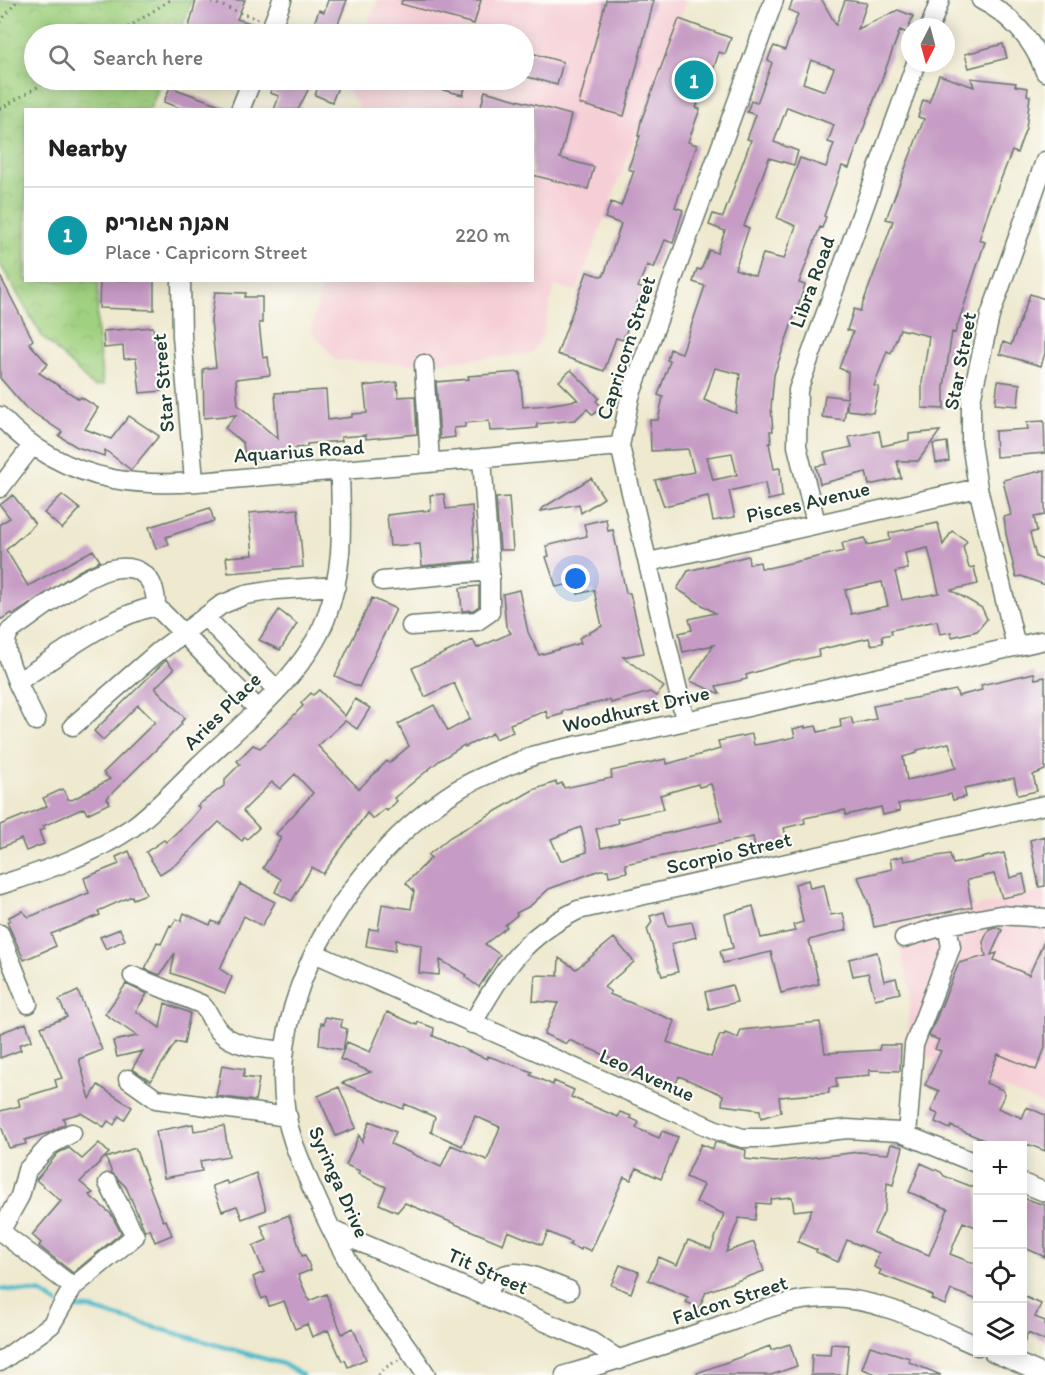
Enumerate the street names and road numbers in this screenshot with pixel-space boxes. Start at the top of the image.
street label: Libra Road [783,232,840,331]
street label: Capricorn Street [591,273,661,423]
street label: Star Street [938,310,981,412]
street label: Star Street [146,332,179,434]
street label: Aquarius Road [233,433,366,468]
street label: Pisces Avenue [744,475,872,528]
street label: Aries Place [177,666,266,755]
street label: Woodhurst Drive [560,679,712,738]
street label: Scorpio Street [664,826,794,879]
street label: Leo Avenue [596,1042,699,1107]
street label: Syringa Drive [304,1122,375,1241]
street label: Tit Street [444,1242,533,1299]
street label: Falcon Street [669,1269,791,1330]

